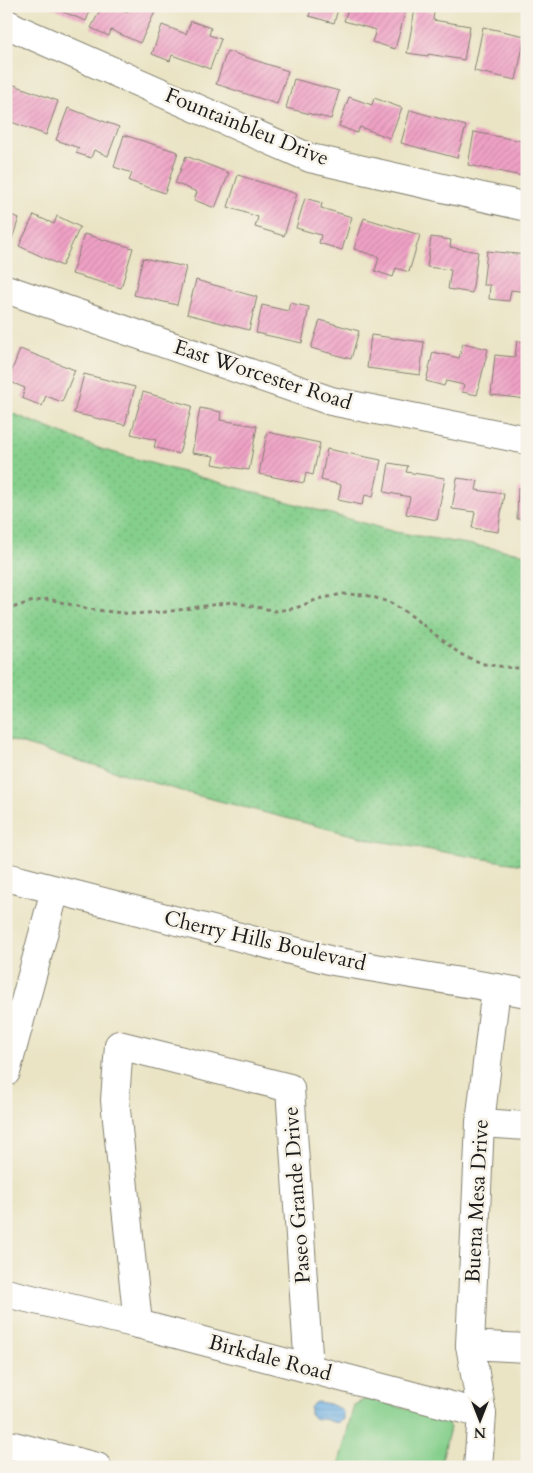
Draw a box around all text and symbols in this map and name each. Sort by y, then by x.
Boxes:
street label: Fountainbleu Drive [161,81,333,173]
street label: East Worcester Road [170,333,356,417]
street label: Cherry Hills Boulevard [161,904,369,978]
street label: Paseo Grande Drive [276,1105,318,1285]
street label: Buena Mesa Drive [458,1118,496,1284]
street label: Birkdale Road [205,1328,335,1388]
north arrow [456,1396,506,1446]
text: N [474,1423,486,1442]

